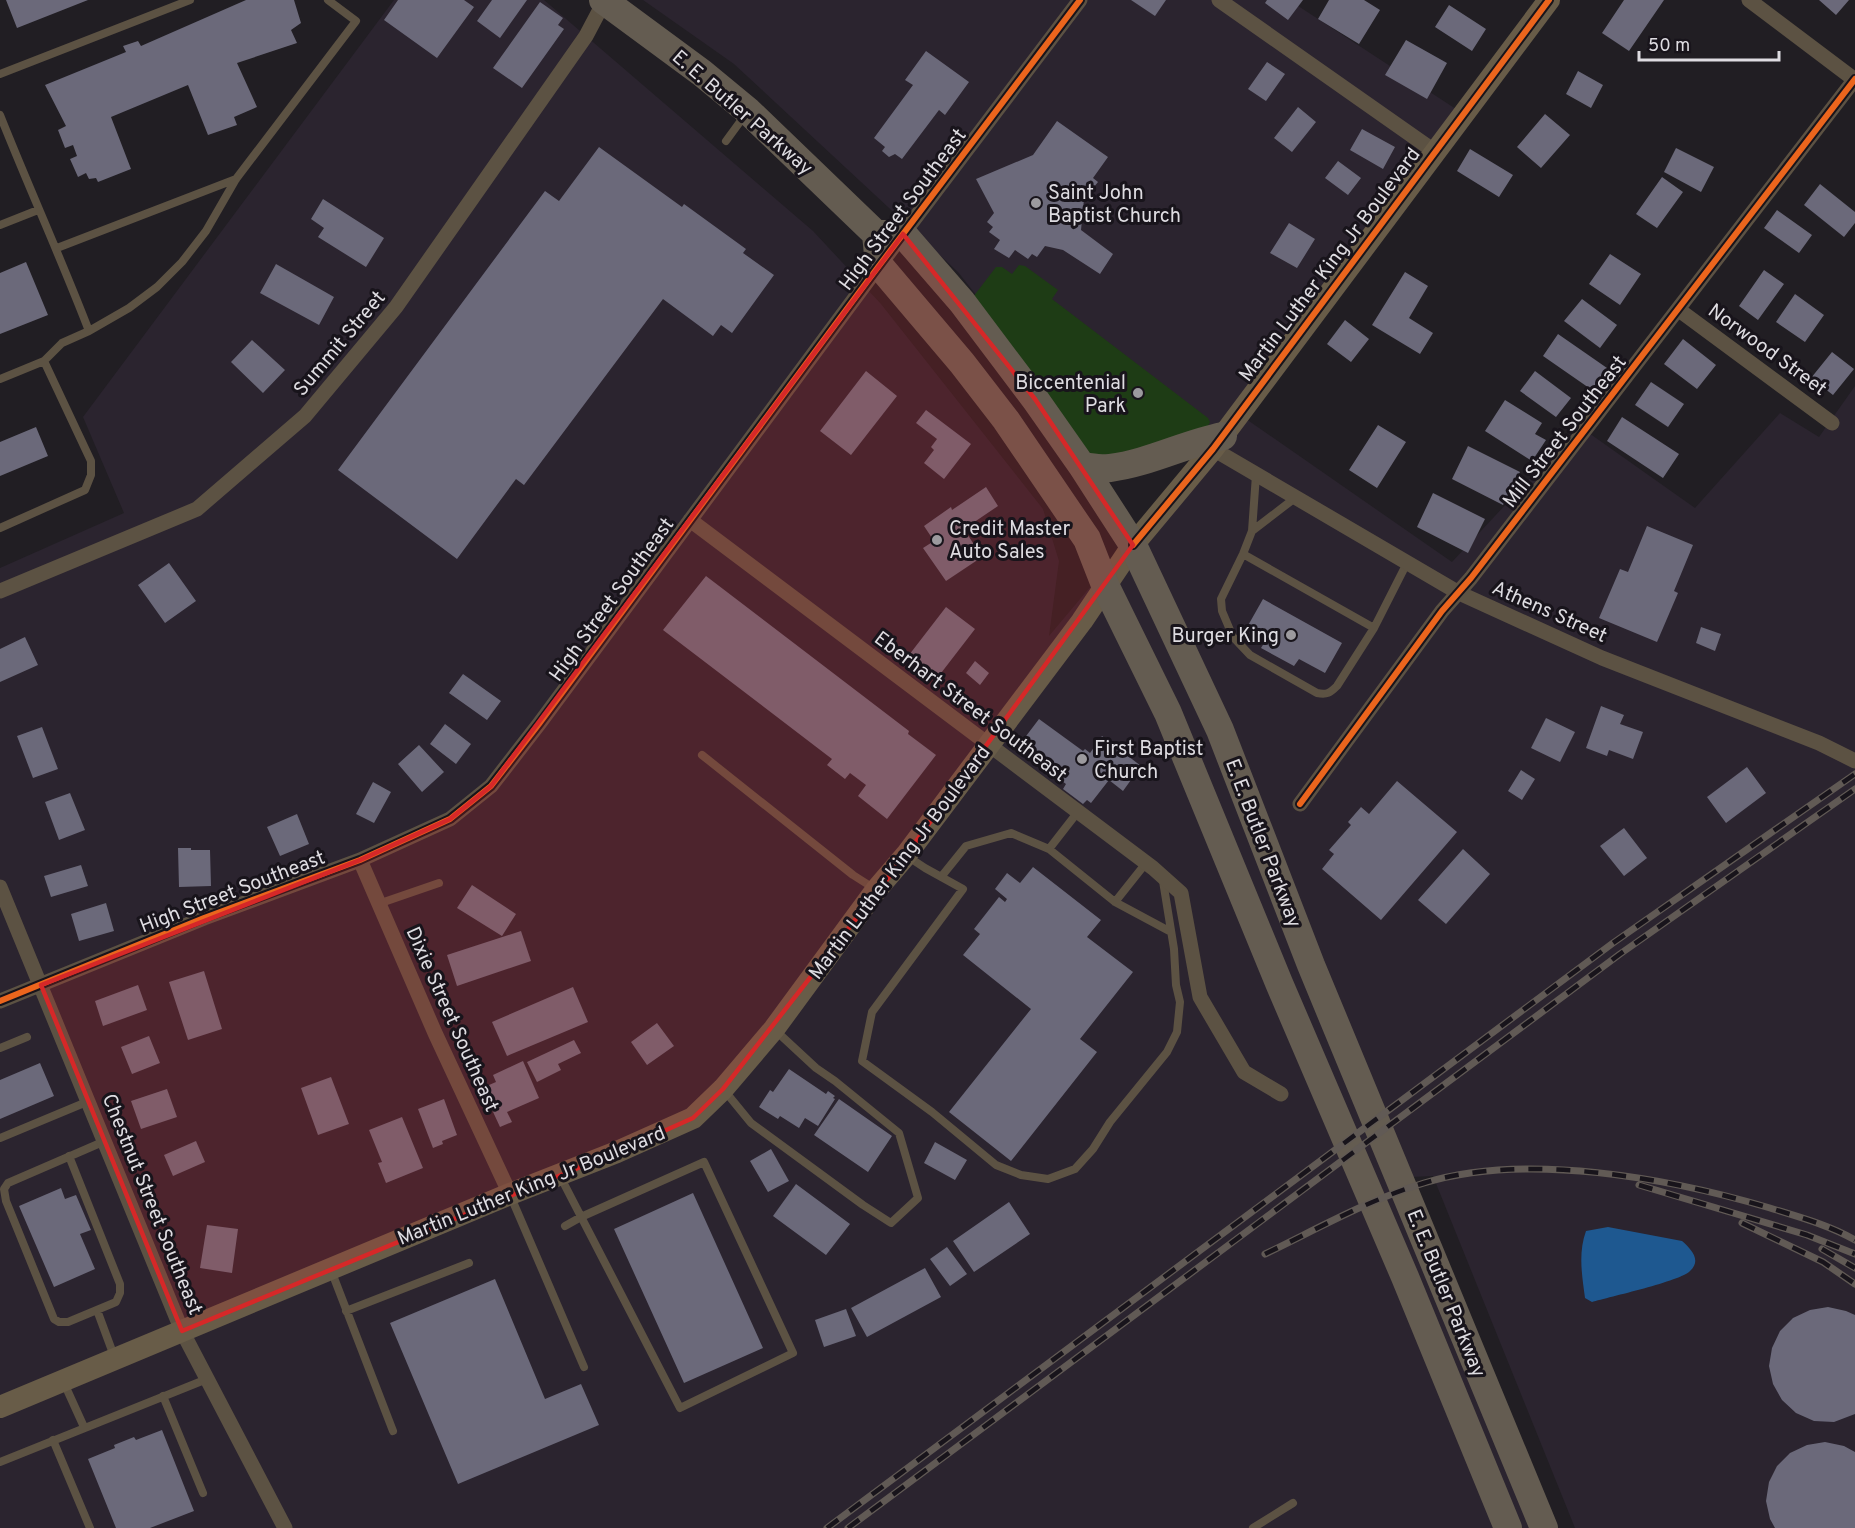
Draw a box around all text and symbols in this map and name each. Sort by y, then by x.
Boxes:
scale bar [1639,24,1778,62]
text: 50 m [1648,35,1690,58]
street label: E. E. Butler Parkway [666,45,818,182]
street label: High Street Southeast [834,124,973,297]
street label: Martin Luther King Jr Boulevard [1234,143,1427,388]
place label: Saint John Baptist Church [1048,181,1181,230]
marker: Saint John Baptist Church [1029,196,1043,210]
street label: Summit Street [289,286,392,402]
street label: Norwood Street [1702,299,1832,403]
street label: Mill Street Southeast [1498,351,1633,514]
place label: Biccentenial Park [1015,371,1126,420]
marker: Biccentenial Park [1131,386,1145,400]
street label: High Street Southeast [544,513,681,687]
place label: Credit Master Auto Sales [949,517,1070,566]
marker: Credit Master Auto Sales [930,533,944,547]
street label: Athens Street [1488,576,1611,650]
place label: Burger King [1172,624,1279,650]
street label: Eberhart Street Southeast [868,626,1072,789]
marker: Burger King [1284,628,1298,642]
place label: First Baptist Church [1094,737,1204,786]
street label: Martin Luther King Jr Boulevard [804,741,997,986]
marker: First Baptist Church [1075,752,1089,766]
street label: E. E. Butler Parkway [1218,756,1306,932]
street label: High Street Southeast [136,845,329,940]
street label: Dixie Street Southeast [399,923,504,1116]
street label: Chestnut Street Southeast [95,1090,207,1319]
street label: Martin Luther King Jr Boulevard [394,1121,670,1253]
street label: E. E. Butler Parkway [1400,1206,1491,1381]

